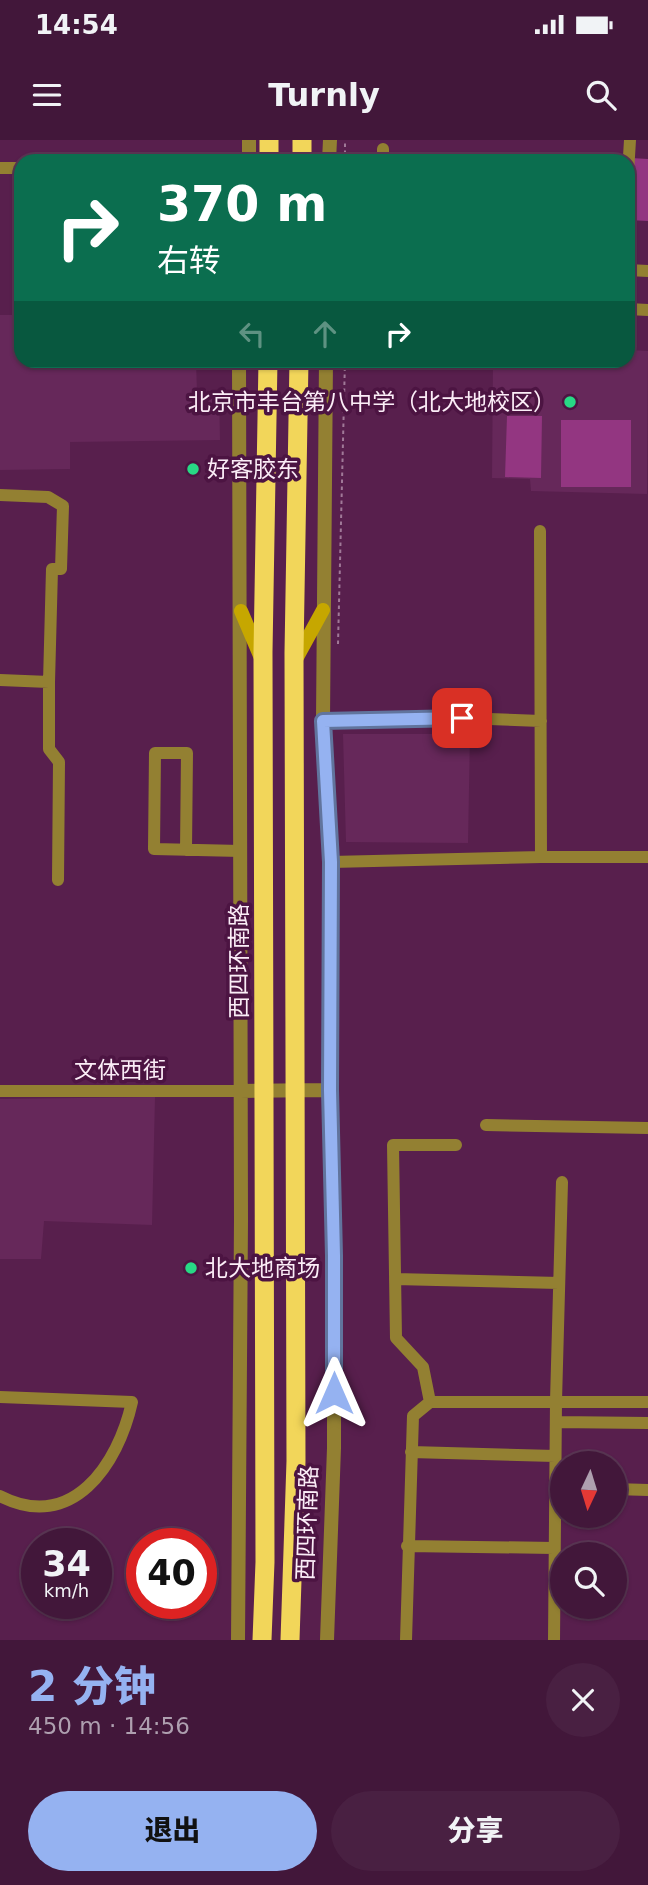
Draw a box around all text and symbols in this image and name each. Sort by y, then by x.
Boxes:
text: 14:54 [35,10,118,40]
icon: menu [28,76,66,114]
text: Turnly [268,76,380,114]
icon: search [582,76,620,114]
text: 370 m [157,176,327,233]
icon: right [42,182,133,273]
text: 右转 [157,242,221,280]
icon: left [233,315,271,353]
icon: ahead [306,315,344,353]
icon: right [379,315,417,353]
place label: 北京市丰台第八中学（北大地校区） [188,389,556,415]
marker: 北京市丰台第八中学（北大地校区） [562,394,578,410]
place label: 好客胶东 [207,456,299,482]
marker: 好客胶东 [185,461,201,477]
pin [432,688,492,748]
icon: arrive [443,699,481,737]
street label: 西四环南路 [226,904,252,1019]
street label: 文体西街 [74,1057,166,1083]
place label: 北大地商场 [205,1255,320,1281]
marker: 北大地商场 [183,1260,199,1276]
position arrow [297,1356,371,1430]
north arrow [550,1451,626,1528]
map controls [550,1451,627,1619]
street label: 西四环南路 [292,1465,322,1581]
speed limit sign: 40 [126,1528,217,1619]
button: search [550,1542,627,1619]
text: 34 [42,1544,91,1584]
text: km/h [44,1580,89,1601]
text: 2 分钟 [28,1662,156,1711]
button: close [546,1663,620,1737]
text: 450 m · 14:56 [28,1713,190,1739]
button: 退出 [28,1791,317,1871]
button: 分享 [331,1791,620,1871]

